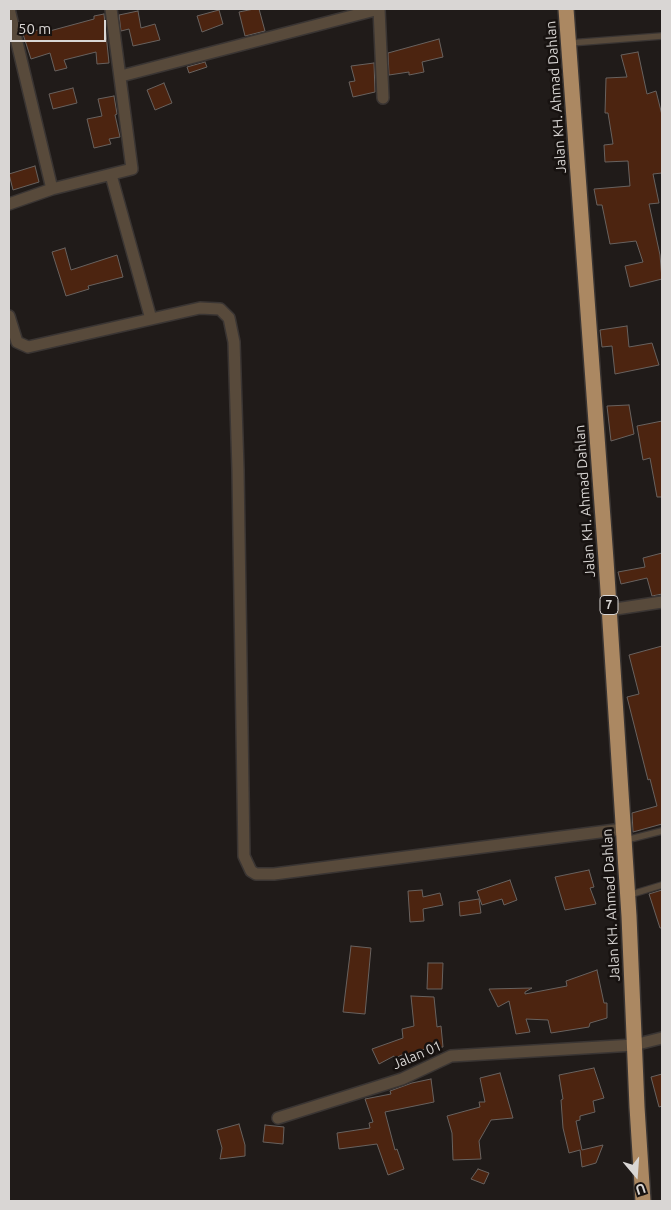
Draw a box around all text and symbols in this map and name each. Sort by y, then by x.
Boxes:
scale bar [12,10,109,42]
text: 50 m [18,20,51,37]
street label: Jalan KH. Ahmad Dahlan [542,20,570,174]
street label: Jalan KH. Ahmad Dahlan [571,424,599,578]
road number: 7 [600,596,618,614]
street label: Jalan KH. Ahmad Dahlan [599,828,623,982]
street label: Jalan 01 [390,1037,444,1073]
north arrow [611,1150,661,1200]
text: U [633,1180,648,1198]

